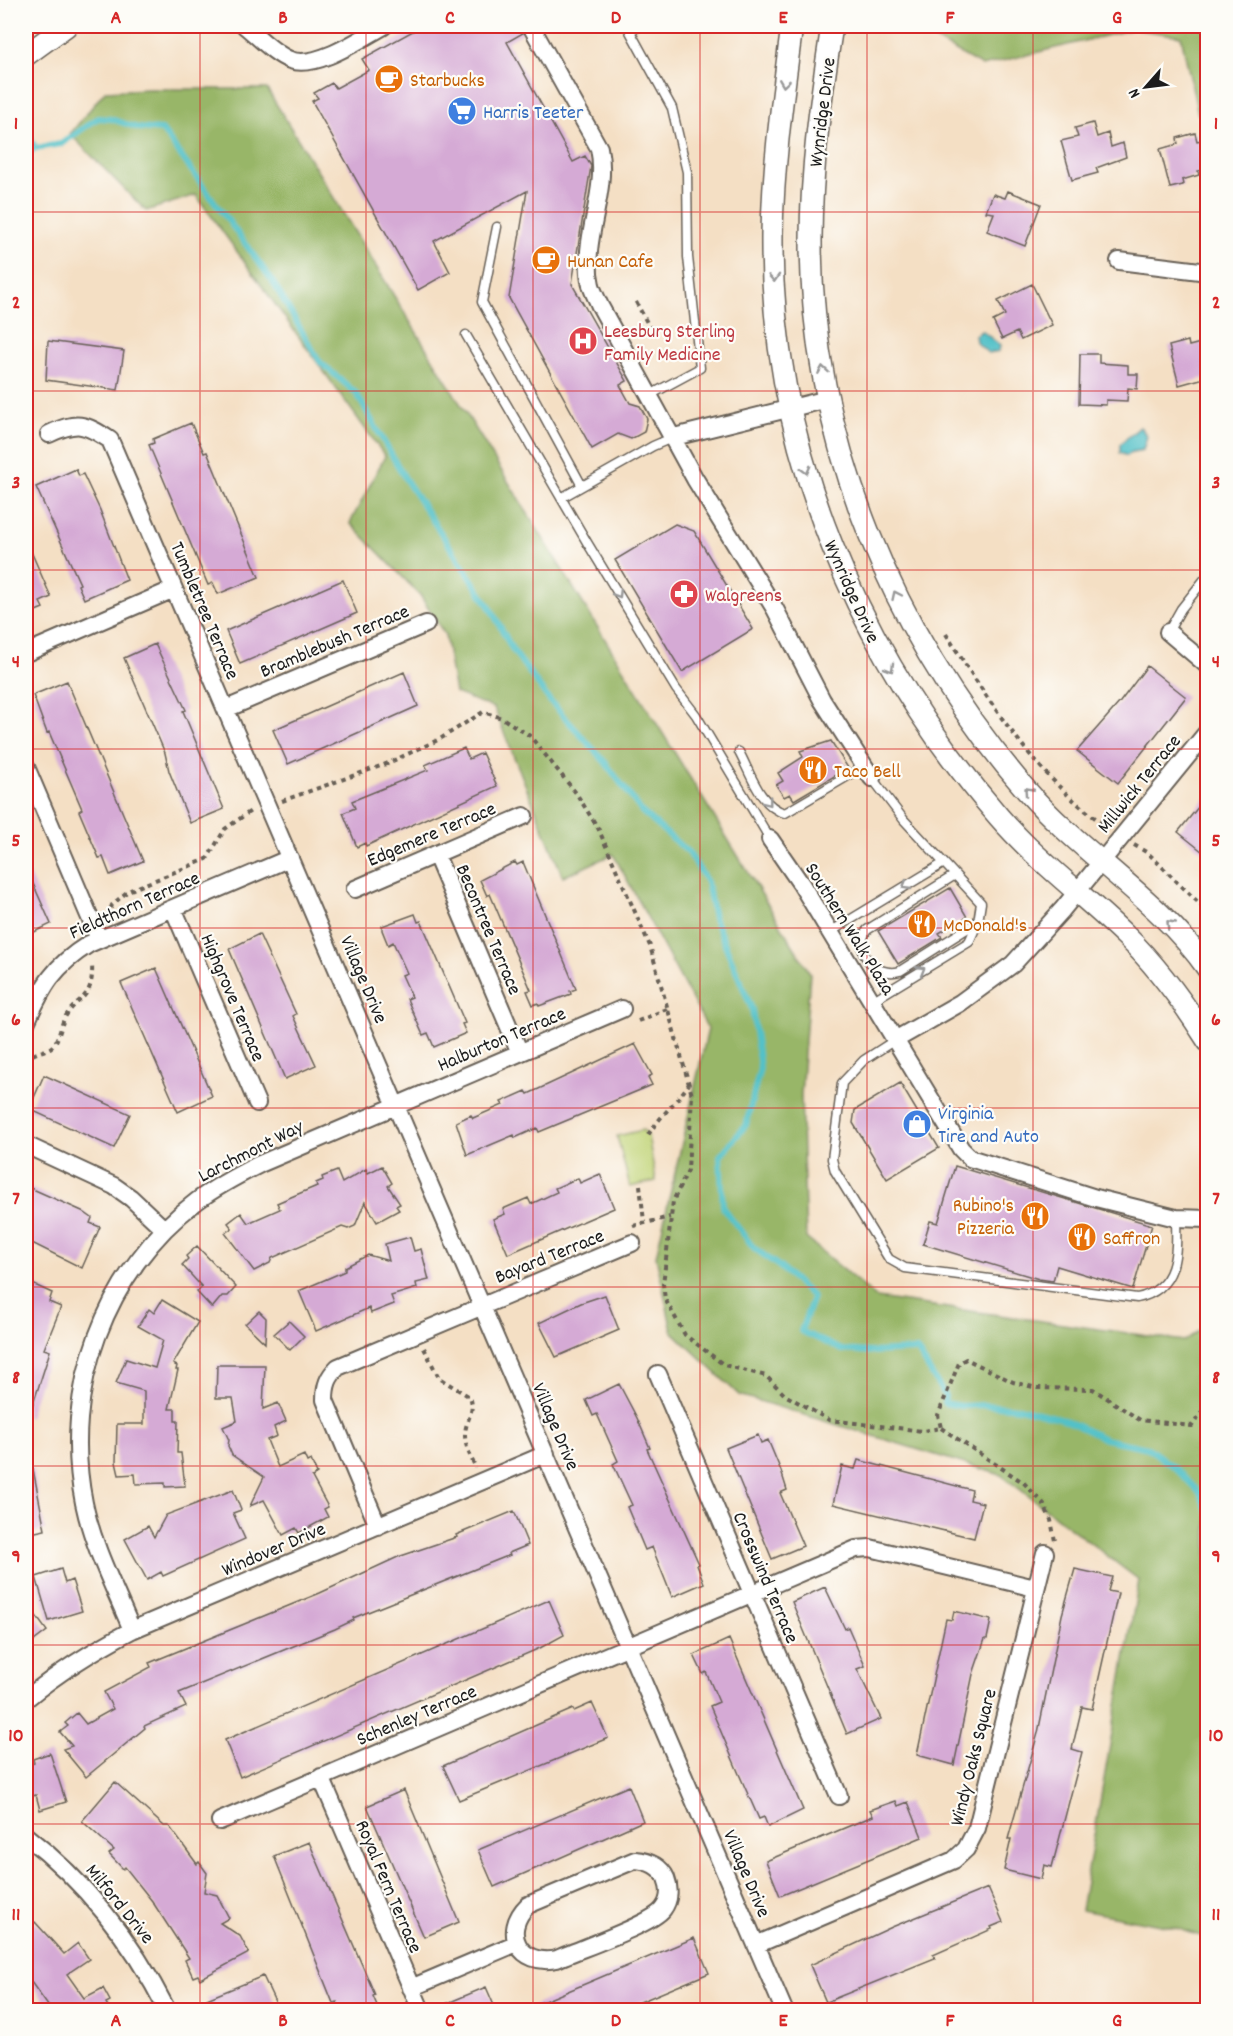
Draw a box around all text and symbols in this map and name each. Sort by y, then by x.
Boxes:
text: A [111,5,122,33]
text: B [278,5,288,33]
text: C [445,5,455,33]
text: D [611,5,622,33]
text: E [778,5,788,33]
text: F [946,5,956,33]
text: G [1112,5,1122,33]
street label: Wynridge Drive [803,56,845,169]
north arrow [1116,57,1176,117]
cafe icon: Starbucks [373,63,405,95]
place label: Starbucks [410,68,485,96]
one-way arrow [779,79,791,88]
text: N [1123,84,1147,102]
supermarket icon: Harris Teeter [446,95,478,127]
place label: Harris Teeter [483,100,584,128]
text: 1 [14,111,18,139]
text: 1 [1214,111,1218,139]
cafe icon: Hunan Cafe [530,244,562,276]
place label: Hunan Cafe [567,249,654,277]
one-way arrow [768,273,781,282]
text: 2 [12,290,20,318]
text: 2 [1212,290,1220,318]
place label: Leesburg Sterling Family Medicine [604,319,735,370]
hospital icon: Leesburg Sterling Family Medicine [567,325,599,357]
one-way arrow [818,366,830,375]
one-way arrow [799,464,811,475]
text: 3 [12,470,20,498]
text: 3 [1212,470,1220,498]
street label: Wynridge Drive [815,536,885,648]
street label: Tumbletree Terrace [162,538,245,685]
pharmacy icon: Walgreens [668,578,700,610]
place label: Walgreens [705,583,782,611]
one-way arrow [611,588,622,598]
one-way arrow [891,590,903,601]
street label: Bramblebush Terrace [256,599,414,687]
text: 4 [12,649,20,677]
text: 4 [1212,649,1220,677]
one-way arrow [883,662,894,672]
street label: Millwick Terrace [1092,729,1189,840]
restaurant icon: Taco Bell [797,754,829,786]
place label: Taco Bell [834,759,901,787]
one-way arrow [1024,787,1035,798]
one-way arrow [761,795,772,806]
street label: Edgemere Terrace [364,796,501,875]
text: 5 [11,828,21,856]
text: 5 [1211,828,1221,856]
street label: Southern Walk Plaza [796,858,901,1002]
street label: Becontree Terrace [447,861,527,1000]
street label: Fieldthorn Terrace [66,865,205,948]
one-way arrow [902,879,912,891]
restaurant icon: McDonald's [906,908,938,940]
place label: McDonald's [943,913,1027,941]
one-way arrow [1166,921,1177,932]
street label: Highgrove Terrace [192,930,271,1067]
street label: Village Drive [331,932,393,1029]
one-way arrow [915,967,926,978]
street label: Halburton Terrace [434,1001,571,1080]
text: 6 [11,1007,21,1035]
text: 6 [1211,1007,1221,1035]
place label: Virginia Tire and Auto [938,1101,1039,1152]
shop icon: Virginia Tire and Auto [901,1108,933,1140]
street label: Larchmont Way [194,1114,310,1191]
text: 7 [12,1186,20,1214]
text: 7 [1212,1186,1220,1214]
place label: Rubino's Pizzeria [953,1193,1015,1244]
restaurant icon: Rubino's Pizzeria [1019,1200,1051,1232]
restaurant icon: Saffron [1066,1221,1098,1253]
street label: Bayard Terrace [491,1223,609,1292]
place label: Saffron [1103,1226,1160,1254]
text: 8 [12,1365,20,1393]
text: 8 [1212,1365,1220,1393]
street label: Village Drive [523,1379,585,1476]
street label: Crosswind Terrace [724,1508,805,1649]
street label: Windover Drive [218,1516,331,1585]
text: 9 [11,1544,21,1572]
text: 9 [1211,1544,1221,1572]
street label: Schenley Terrace [353,1679,482,1755]
street label: Windy Oaks Square [944,1686,1006,1829]
text: 10 [8,1723,24,1751]
text: 10 [1208,1723,1224,1751]
street label: Royal Fern Terrace [347,1816,428,1958]
street label: Village Drive [714,1826,776,1923]
street label: Milford Drive [78,1859,160,1951]
text: 11 [12,1902,20,1930]
text: 11 [1212,1902,1220,1930]
text: A [111,2008,122,2036]
text: B [278,2008,288,2036]
text: C [445,2008,455,2036]
text: D [611,2008,622,2036]
text: E [778,2008,788,2036]
text: F [946,2008,956,2036]
text: G [1112,2008,1122,2036]

